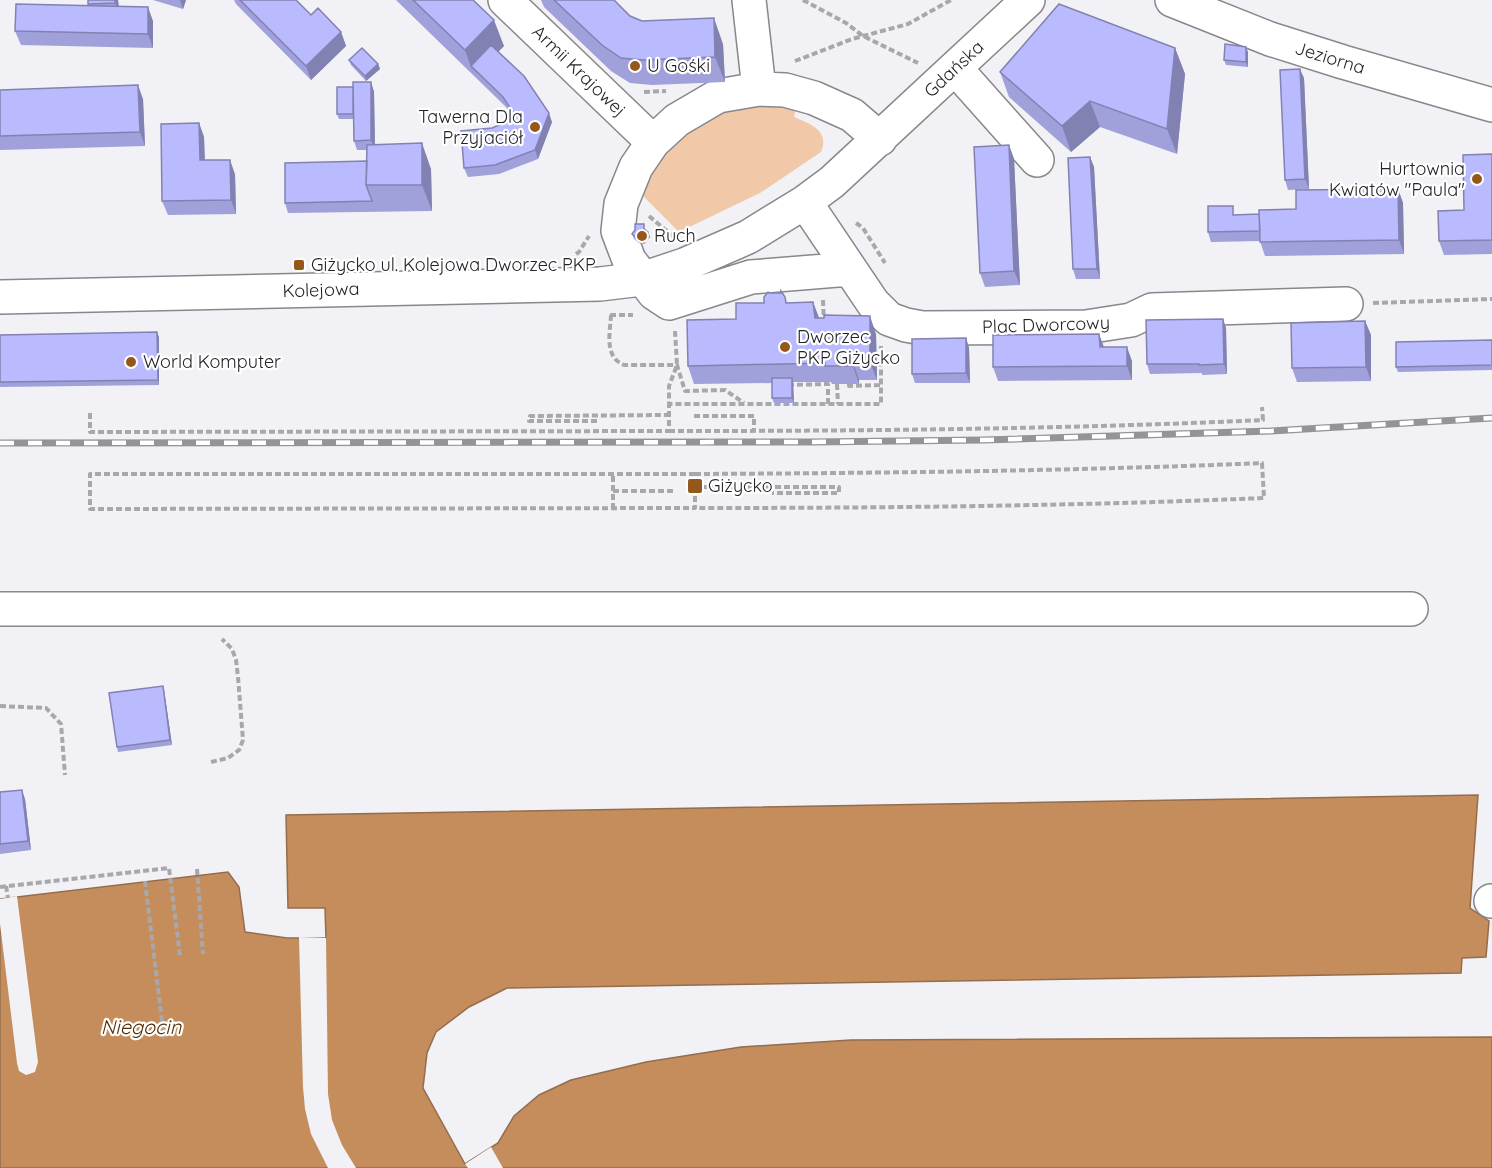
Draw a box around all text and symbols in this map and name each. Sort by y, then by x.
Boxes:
street label: Armii Krajowej [528,20,631,121]
street label: Gdańska [919,35,988,102]
street label: Jeziorna [1292,36,1368,79]
place label: U Gośki [647,54,710,77]
marker: U Gośki [628,59,642,73]
place label: Tawerna Dla Przyjaciół [418,105,524,149]
marker: Tawerna Dla Przyjaciół [528,120,542,134]
place label: Hurtownia Kwiatów "Paula" [1329,157,1465,201]
marker: Hurtownia Kwiatów "Paula" [1470,172,1484,186]
place label: Ruch [654,224,696,247]
marker: Ruch [635,229,649,243]
place label: Giżycko ul. Kolejowa Dworzec PKP [311,253,596,276]
marker: Giżycko ul. Kolejowa Dworzec PKP [292,258,306,272]
street label: Kolejowa [282,277,360,302]
street label: Plac Dworcowy [982,311,1110,338]
place label: Dworzec PKP Giżycko [797,325,900,369]
marker: Dworzec PKP Giżycko [778,340,792,354]
place label: World Komputer [143,350,281,373]
marker: World Komputer [124,355,138,369]
place label: Giżycko [708,474,773,497]
marker: Giżycko [686,477,704,495]
water label: Niegocin [101,1014,182,1039]

